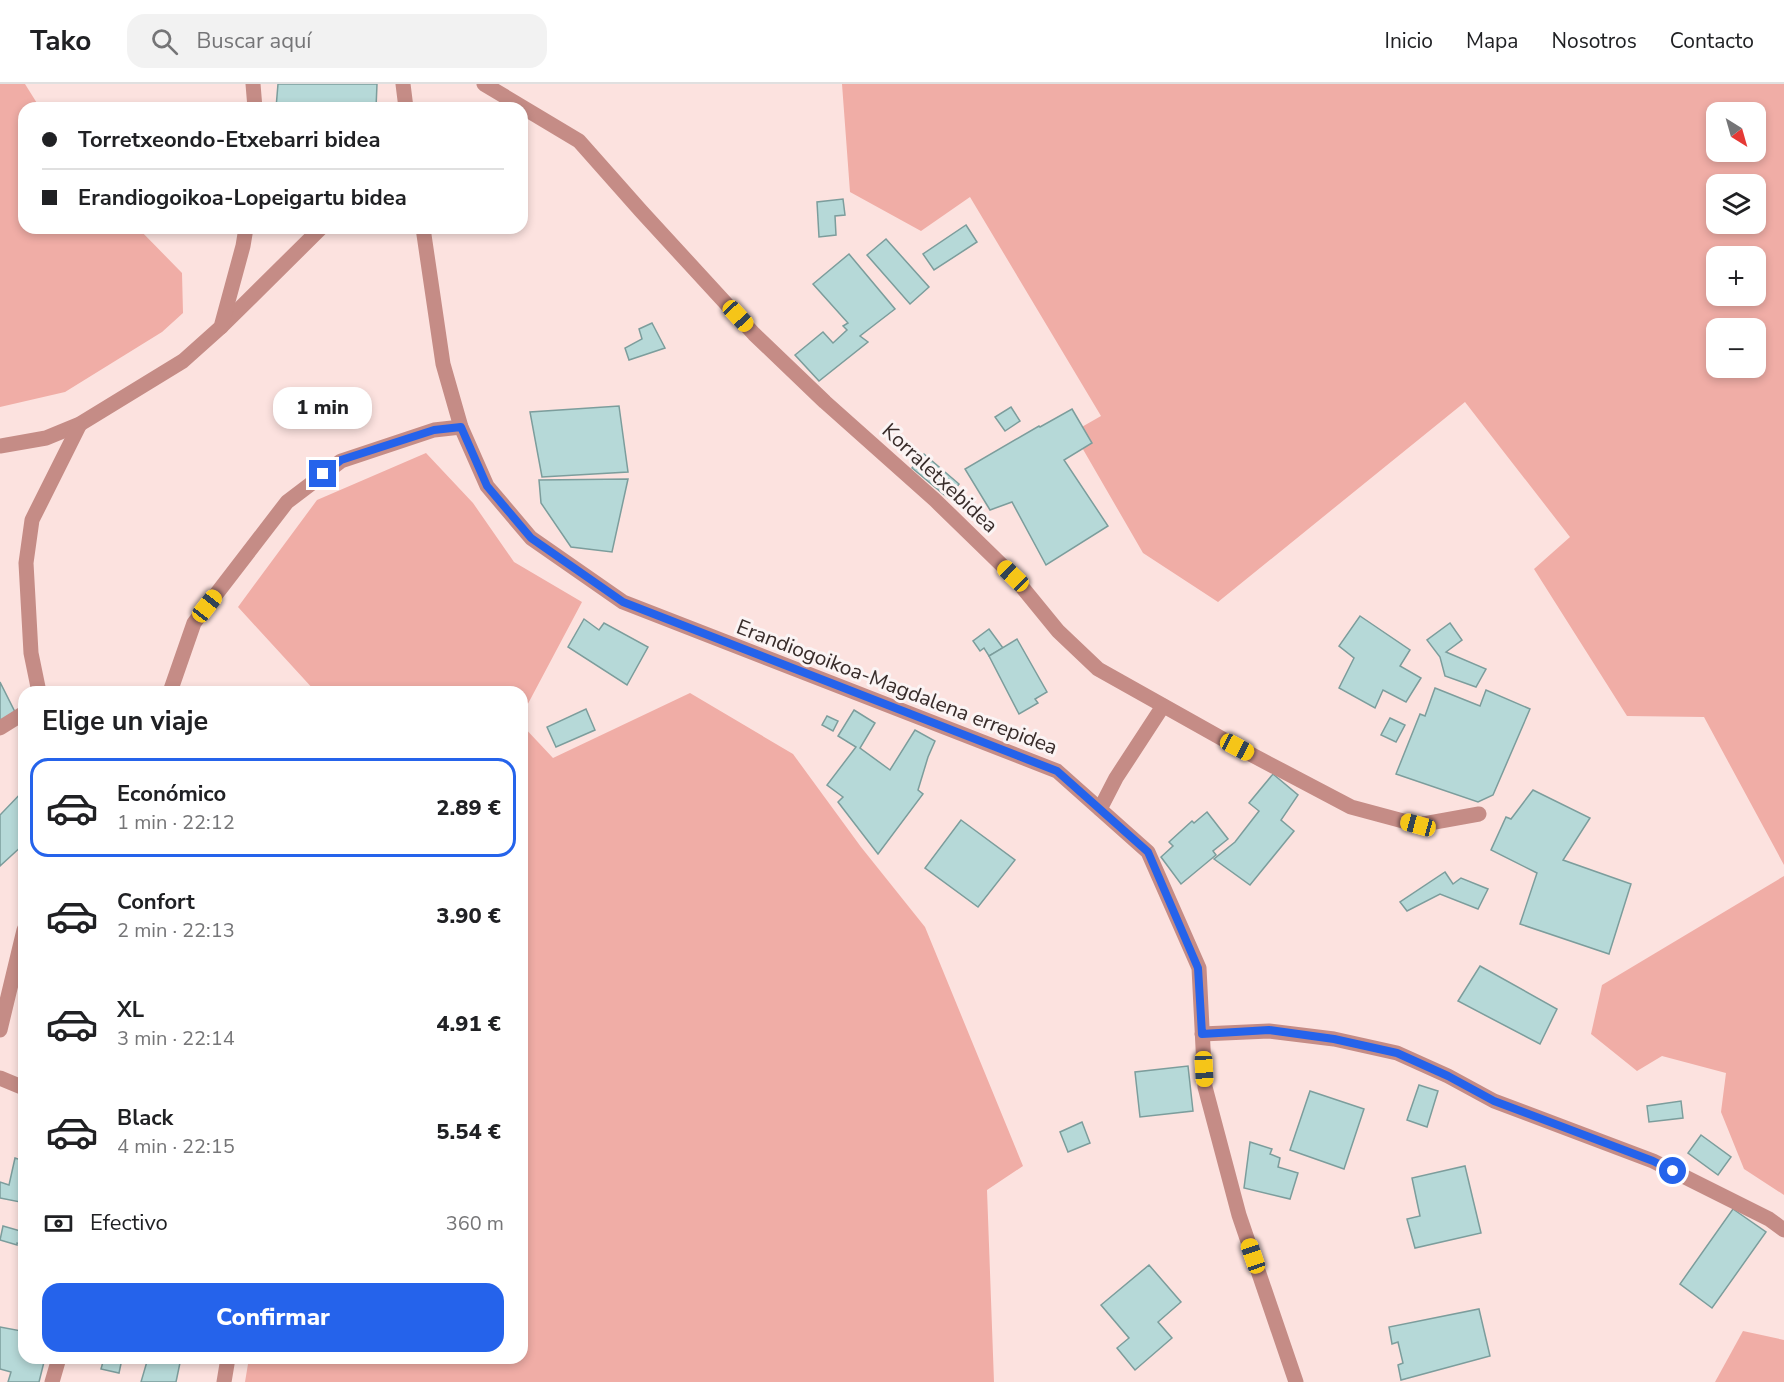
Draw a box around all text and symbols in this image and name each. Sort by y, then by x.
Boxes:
search box [127,14,547,68]
text: Tako [30,22,91,60]
icon: search [148,25,181,58]
text: Buscar aquí [196,26,311,56]
text: Inicio [1385,27,1433,55]
text: Mapa [1466,27,1518,55]
text: Nosotros [1551,27,1637,55]
text: Contacto [1670,27,1754,55]
north arrow [1706,102,1766,162]
map controls [1706,102,1766,378]
text: Torretxeondo-Etxebarri bidea [78,125,381,155]
button: layers [1706,174,1766,234]
text: Erandiogoikoa-Lopeigartu bidea [78,183,407,213]
button: + [1706,246,1766,306]
car [719,297,757,335]
button: − [1706,318,1766,378]
callout: 1 min [274,387,372,429]
text: 1 min [296,394,349,421]
street label: Korraletxebidea [876,417,1004,539]
route end [309,460,336,487]
car [994,557,1032,595]
car [189,586,225,626]
street label: Erandiogoikoa-Magdalena errepidea [732,613,1062,761]
text: Elige un viaje [42,703,208,740]
car [1217,731,1257,763]
text: Económico [117,779,226,809]
icon: car [45,781,99,835]
text: 2.89 € [436,793,501,823]
text: 1 min · 22:12 [117,809,235,836]
car [1398,812,1438,838]
text: Confort [117,887,195,917]
icon: car [45,889,99,943]
text: 3.90 € [436,901,501,931]
text: 2 min · 22:13 [117,917,235,944]
text: XL [117,995,144,1025]
icon: car [45,997,99,1051]
text: 4.91 € [436,1009,501,1039]
text: 3 min · 22:14 [117,1025,235,1052]
car [1194,1051,1214,1087]
text: Black [117,1103,173,1133]
icon: car [45,1105,99,1159]
text: 5.54 € [436,1117,501,1147]
text: 4 min · 22:15 [117,1133,235,1160]
route start [1659,1157,1686,1184]
icon: cash [42,1207,75,1240]
text: Efectivo [90,1208,168,1238]
text: 360 m [446,1210,504,1237]
car [1239,1236,1267,1276]
button: Confirmar [42,1283,504,1352]

